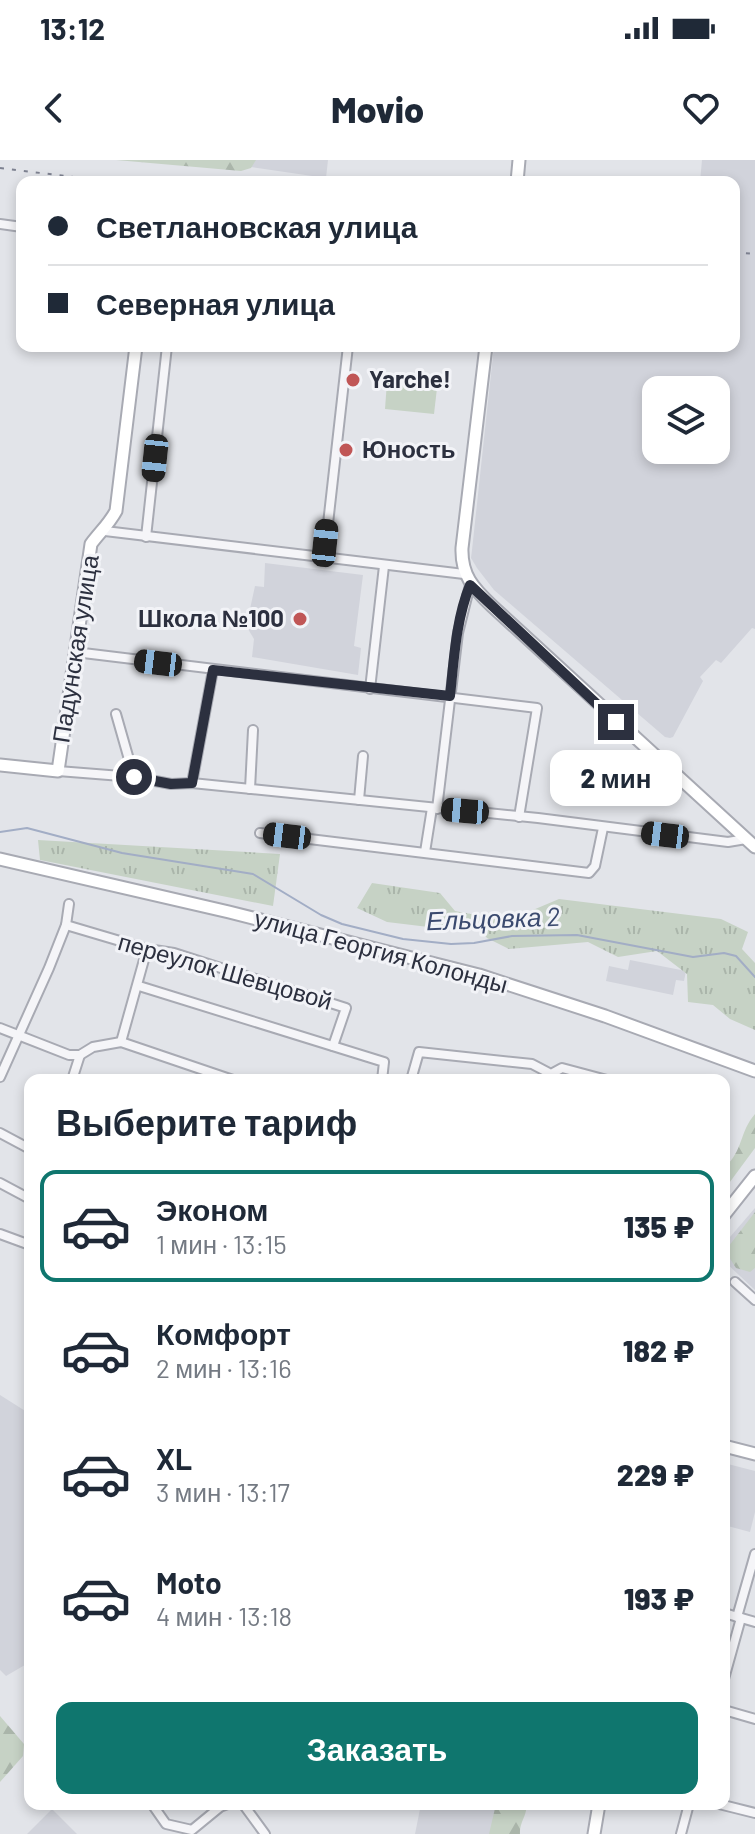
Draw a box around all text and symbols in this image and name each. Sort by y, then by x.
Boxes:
text: 13:12 [40,10,105,46]
icon: back [32,86,76,130]
icon: heart [679,86,723,130]
text: Movio [331,87,424,130]
text: Светлановская улица [96,208,417,244]
text: Северная улица [96,285,335,321]
place label: Yarche! [369,364,451,393]
marker: Yarche! [344,371,362,389]
map controls [642,376,730,464]
button: layers [642,376,730,464]
car [141,433,169,483]
place label: Юность [362,434,455,463]
marker: Юность [337,441,355,459]
car [311,518,339,568]
street label: Падунская улица [45,552,104,745]
place label: Школа №100 [138,603,284,632]
marker: Школа №100 [291,610,309,628]
car [133,648,183,678]
route end [598,704,634,740]
callout: 2 мин [550,750,682,806]
route start [116,759,152,795]
text: 2 мин [581,762,651,793]
car [440,797,490,825]
car [640,820,690,850]
car [262,821,312,851]
water label: Ельцовка 2 [426,900,560,935]
street label: улица Георгия Колонды [252,903,511,998]
street label: переулок Шевцовой [115,926,336,1015]
text: Выберите тариф [56,1100,357,1143]
icon: car [60,1190,132,1262]
text: Эконом [156,1191,269,1227]
text: 135 ₽ [623,1208,694,1244]
text: 1 мин · 13:15 [156,1228,287,1259]
icon: car [60,1314,132,1386]
text: Комфорт [156,1315,291,1351]
text: 182 ₽ [623,1332,694,1368]
text: 2 мин · 13:16 [156,1352,292,1383]
icon: car [60,1438,132,1510]
text: XL [156,1440,192,1476]
text: 229 ₽ [617,1456,694,1492]
text: 3 мин · 13:17 [156,1476,290,1507]
icon: car [60,1562,132,1634]
text: Moto [156,1564,222,1600]
text: 193 ₽ [624,1580,694,1616]
text: 4 мин · 13:18 [156,1600,292,1631]
button: Заказать [56,1702,698,1794]

